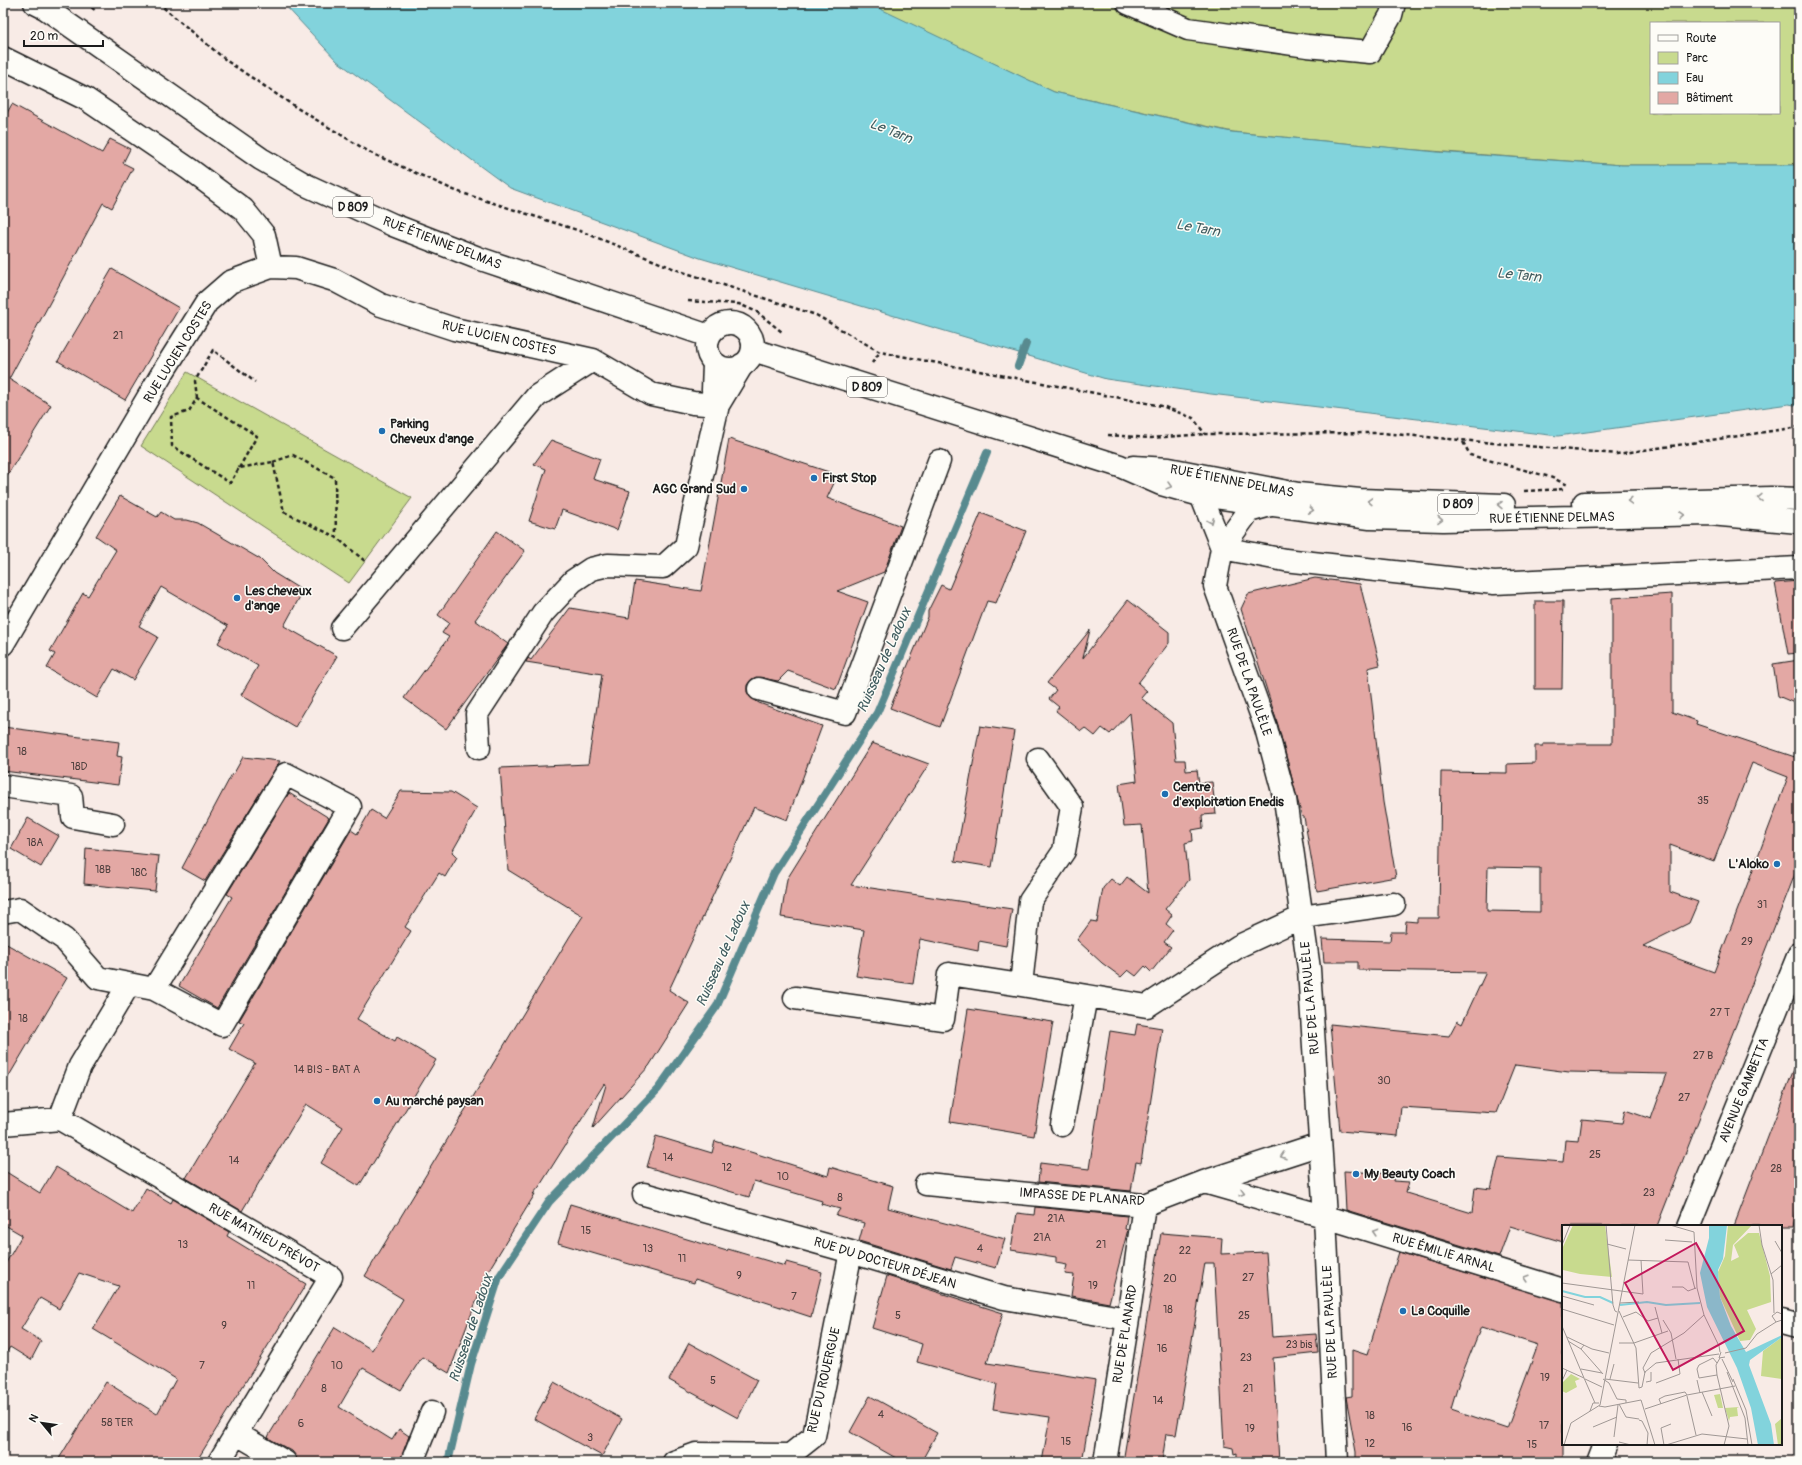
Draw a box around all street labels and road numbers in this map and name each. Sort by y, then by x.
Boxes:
road number: D 809 [333,197,373,217]
street label: RUE ÉTIENNE DELMAS [380,213,504,273]
street label: RUE LUCIEN COSTES [140,298,216,406]
street label: RUE LUCIEN COSTES [440,317,558,359]
road number: D 809 [847,377,887,397]
street label: RUE ÉTIENNE DELMAS [1169,461,1295,501]
road number: D 809 [1438,494,1478,514]
street label: RUE ÉTIENNE DELMAS [1489,509,1615,527]
street label: RUE DE LA PAULÈLE [1223,626,1275,739]
street label: RUE DE LA PAULÈLE [1297,941,1323,1055]
street label: AVENUE GAMBETTA [1716,1035,1773,1145]
street label: IMPASSE DE PLANARD [1019,1185,1145,1209]
street label: RUE MATHIEU PRÉVOT [206,1200,322,1276]
street label: RUE ÉMILIE ARNAL [1390,1230,1498,1276]
street label: RUE DU DOCTEUR DÉJEAN [812,1234,958,1292]
street label: RUE DE LA PAULÈLE [1319,1265,1341,1379]
street label: RUE DE PLANARD [1109,1284,1141,1384]
street label: RUE DU ROUERGUE [804,1325,844,1434]

